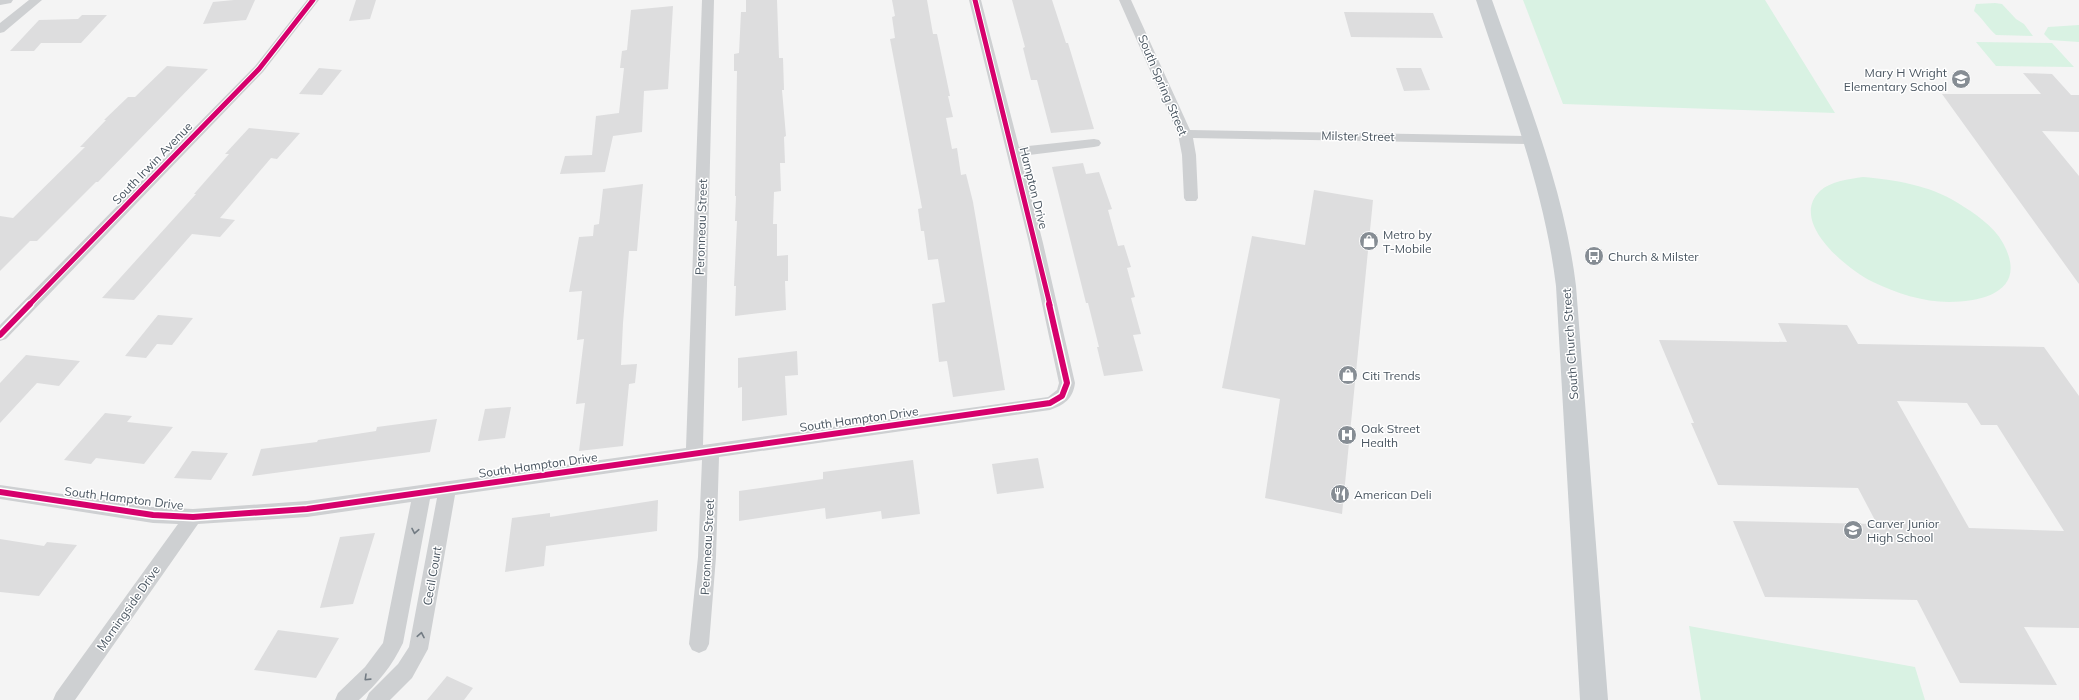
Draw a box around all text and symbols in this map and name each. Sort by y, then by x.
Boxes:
street label: South Spring Street [1135,32,1191,138]
place label: Mary H Wright Elementary School [1844,65,1947,94]
school or university icon: Mary H Wright Elementary School [1950,68,1972,90]
street label: South Irwin Avenue [109,119,195,207]
street label: Milster Street [1321,128,1395,144]
street label: Hampton Drive [1017,145,1051,231]
street label: Peronneau Street [692,179,710,275]
place label: Metro by T-Mobile [1383,227,1432,256]
shop icon: Metro by T-Mobile [1358,230,1380,252]
bus stop icon: Church & Milster [1583,245,1605,267]
place label: Church & Milster [1608,249,1699,264]
street label: South Church Street [1559,288,1581,400]
shop icon: Citi Trends [1337,364,1359,386]
place label: Citi Trends [1362,368,1421,383]
street label: South Hampton Drive [799,403,919,435]
place label: Oak Street Health [1361,421,1420,450]
hospital icon: Oak Street Health [1336,424,1358,446]
street label: South Hampton Drive [478,449,598,481]
street label: South Hampton Drive [64,483,184,513]
restaurant icon: American Deli [1329,483,1351,505]
place label: American Deli [1354,487,1432,502]
street label: Peronneau Street [697,499,717,595]
place label: Carver Junior High School [1867,516,1940,545]
school or university icon: Carver Junior High School [1842,519,1864,541]
one-way arrow [411,528,420,534]
street label: Cecil Court [419,545,445,607]
street label: Morningside Drive [93,563,163,653]
one-way arrow [417,632,425,638]
one-way arrow [364,673,372,681]

